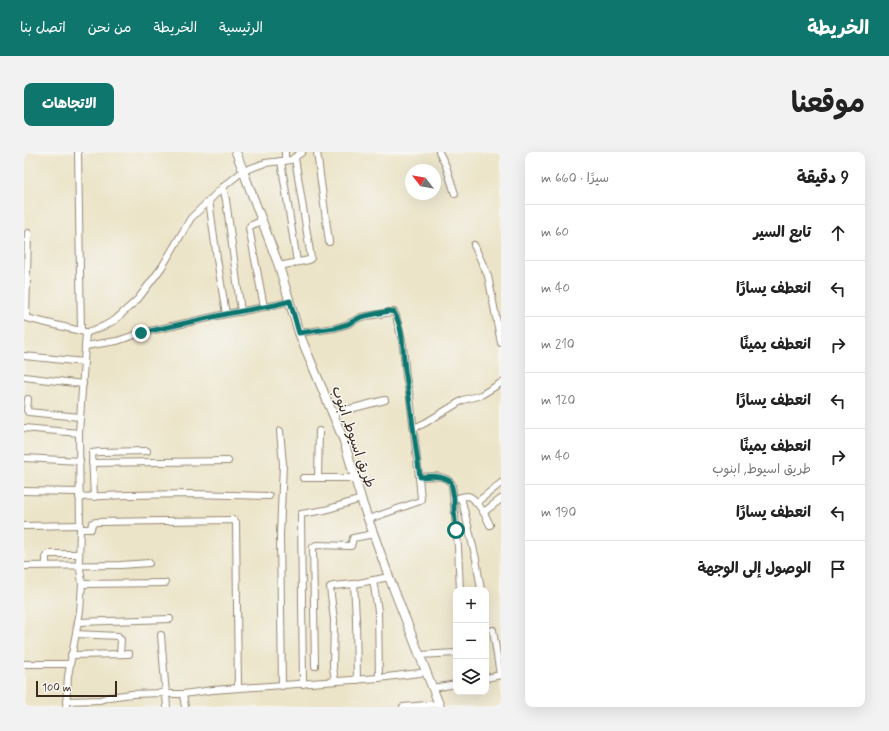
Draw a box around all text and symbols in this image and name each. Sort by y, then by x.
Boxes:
text: الخريطة [807,16,869,41]
text: اتصل بنا [20,19,66,37]
text: من نحن [88,19,131,37]
text: الخريطة [153,19,197,37]
text: الرئيسية [219,19,263,37]
button: الاتجاهات [24,83,114,126]
text: موقعنا [791,86,865,123]
north arrow [405,164,441,200]
text: 9 دقيقة [797,167,849,189]
text: سيرًا · 660 m [541,170,609,187]
icon: ahead [827,222,849,244]
text: تابع السير [753,223,811,243]
text: 60 m [541,224,569,241]
icon: left [827,278,849,300]
text: انعطف يسارًا [736,279,811,299]
text: 40 m [541,280,570,297]
route end [132,324,150,342]
icon: right [827,334,849,356]
text: انعطف يمينًا [740,335,811,355]
text: 210 m [541,336,575,353]
street label: طريق اسيوط, ابنوب [327,384,379,490]
icon: left [827,390,849,412]
text: انعطف يسارًا [736,391,811,411]
text: 120 m [541,392,575,409]
text: انعطف يمينًا [740,437,811,457]
icon: right [827,446,849,468]
text: 40 m [541,448,570,465]
text: طريق اسيوط, ابنوب [712,461,811,478]
icon: left [827,502,849,524]
text: انعطف يسارًا [736,503,811,523]
text: 190 m [541,504,576,521]
route start [447,521,465,539]
icon: arrive [827,558,849,580]
text: الوصول إلى الوجهة [697,559,811,579]
map controls [453,587,489,695]
button: + [453,587,489,623]
button: − [453,623,489,659]
button: layers [453,659,489,695]
scale bar [36,679,117,698]
text: 100 m [42,681,72,695]

